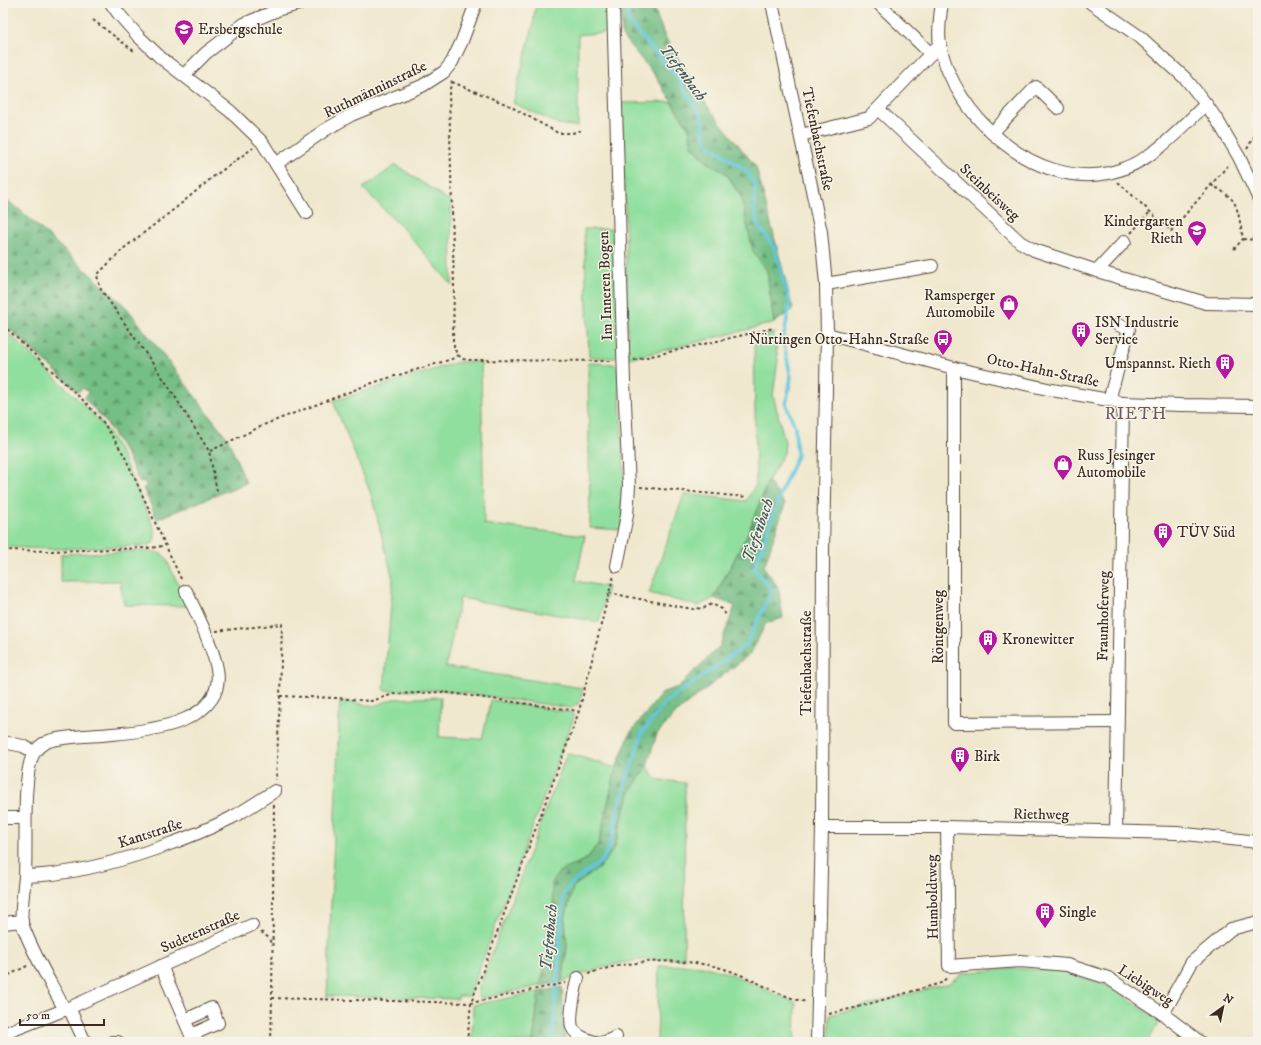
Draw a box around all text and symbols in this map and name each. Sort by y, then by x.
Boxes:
school or university icon: Ersbergschule [173,18,195,46]
place label: Ersbergschule [198,20,283,39]
water label: Tiefenbach [655,40,711,105]
street label: Ruthmänninstraße [321,56,430,123]
street label: Tiefenbachstraße [797,86,838,192]
street label: Steinbeisweg [955,160,1024,226]
place label: Kindergarten Rieth [1103,212,1183,248]
school or university icon: Kindergarten Rieth [1186,219,1208,247]
street label: Im Inneren Bogen [594,231,617,341]
place label: Ramsperger Automobile [924,286,995,322]
shop icon: Ramsperger Automobile [998,293,1020,321]
place label: ISN Industrie Service [1095,313,1179,349]
building icon: ISN Industrie Service [1070,320,1092,348]
bus stop icon: Nürtingen Otto-Hahn-Straße [932,328,954,356]
place label: Nürtingen Otto-Hahn-Straße [749,330,929,349]
street label: Otto-Hahn-Straße [985,349,1101,392]
building icon: Umspannst. Rieth [1214,352,1236,380]
place label: Umspannst. Rieth [1105,354,1211,373]
district label: RIETH [1105,403,1167,425]
place label: Russ Jesinger Automobile [1077,446,1156,482]
shop icon: Russ Jesinger Automobile [1052,453,1074,481]
water label: Tiefenbach [738,496,778,565]
building icon: TÜV Süd [1152,521,1174,549]
place label: TÜV Süd [1177,523,1236,542]
street label: Fraunhoferweg [1093,570,1114,661]
street label: Röntgenweg [929,589,948,664]
street label: Tiefenbachstraße [797,611,816,715]
building icon: Kronewitter [977,628,999,656]
place label: Kronewitter [1002,630,1075,649]
building icon: Birk [949,745,971,773]
place label: Birk [974,747,1001,766]
street label: Riethweg [1013,805,1070,824]
street label: Kantstraße [116,814,185,853]
street label: Humboldtweg [922,854,943,940]
building icon: Single [1034,901,1056,929]
water label: Tiefenbach [536,903,562,971]
place label: Single [1059,903,1097,922]
street label: Sudetenstraße [158,906,243,957]
street label: Liebigweg [1114,960,1178,1011]
north arrow [1203,987,1243,1027]
text: N [1220,991,1236,1008]
scale bar [20,1001,104,1027]
text: 50 m [26,1008,50,1023]

